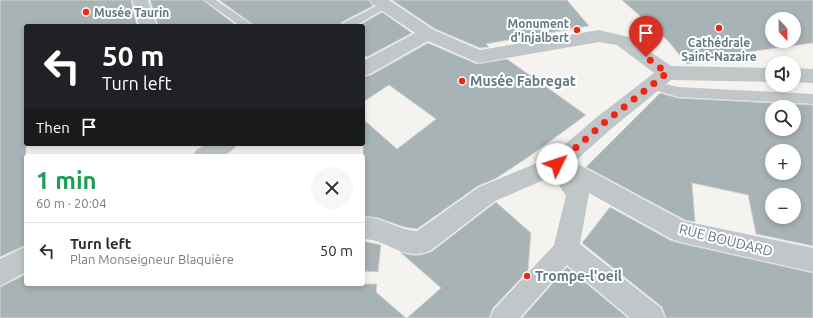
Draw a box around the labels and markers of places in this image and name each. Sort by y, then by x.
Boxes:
place label: Musée Taurin [94,6,169,19]
marker: Musée Taurin [81,7,91,17]
pin [629,16,663,57]
place label: Monument d'Injalbert [508,17,569,44]
marker: Cathédrale Saint-Nazaire [714,23,724,33]
marker: Monument d'Injalbert [572,25,582,35]
place label: Cathédrale Saint-Nazaire [681,36,757,63]
place label: Musée Fabregat [470,73,576,89]
marker: Musée Fabregat [457,76,467,86]
place label: Trompe-l'oeil [535,268,622,284]
marker: Trompe-l'oeil [522,271,532,281]

